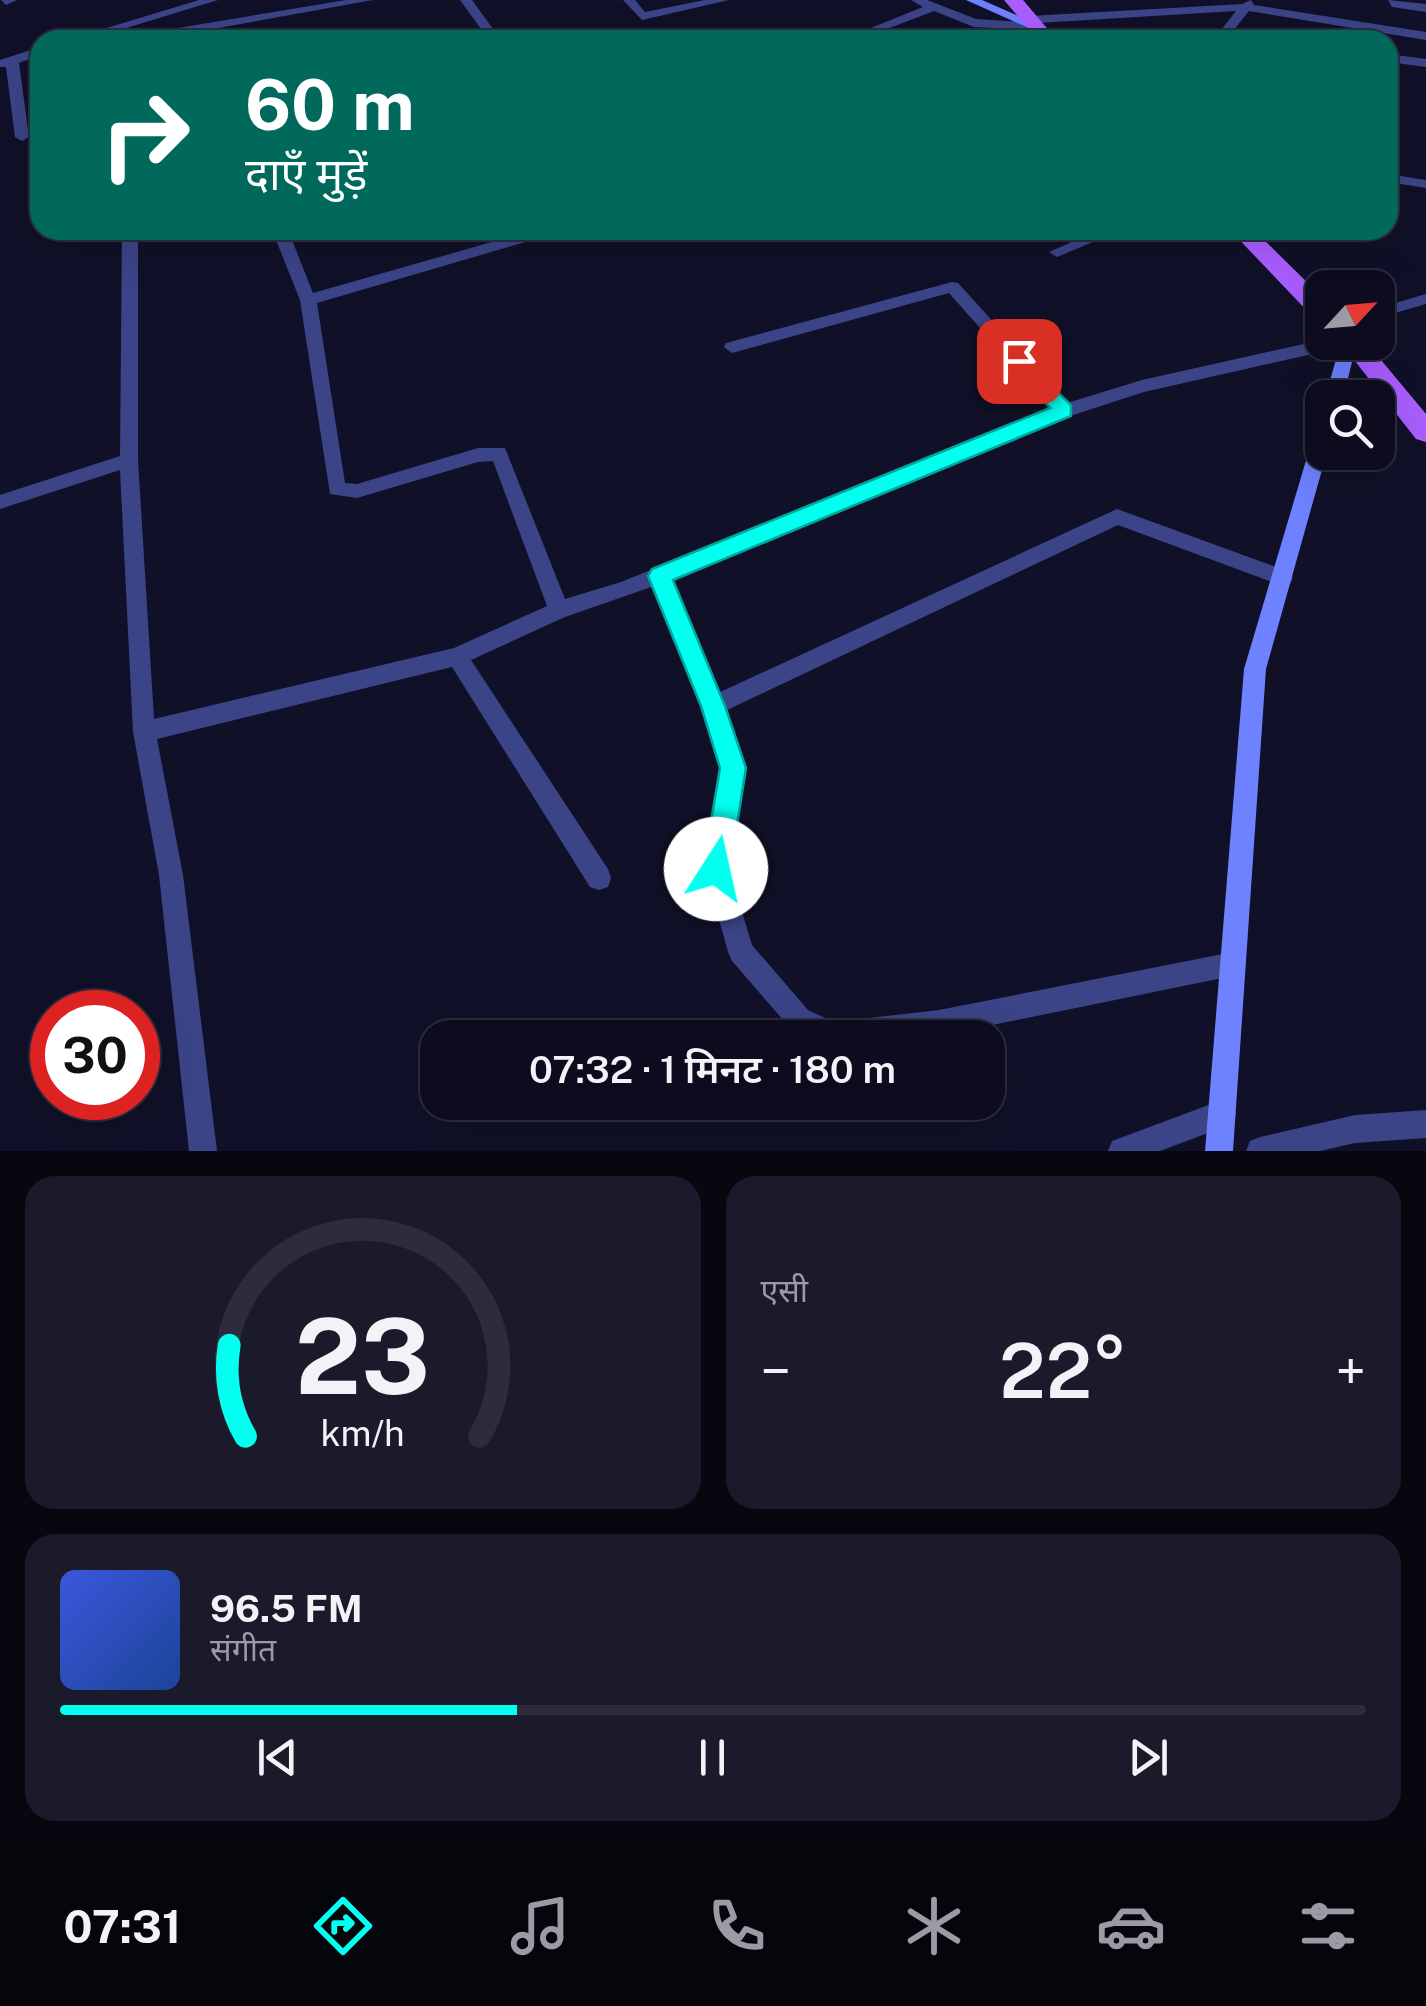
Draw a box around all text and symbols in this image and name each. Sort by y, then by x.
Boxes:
text: 60 m [245,63,415,146]
icon: right [80,70,210,200]
text: दाएँ मुड़ें [245,147,367,200]
north arrow [1305,270,1395,360]
map controls [1305,270,1395,470]
pin [977,319,1062,404]
icon: arrive [992,334,1047,389]
button: search [1305,380,1395,470]
position arrow [664,817,768,921]
speed limit sign: 30 [30,990,160,1120]
text: 07:32 · 1 मिनट · 180 m [529,1047,896,1092]
text: एसी [761,1272,808,1309]
text: 23 [295,1295,430,1417]
text: 22° [999,1327,1127,1415]
text: − [761,1339,791,1403]
text: + [1336,1339,1366,1403]
text: km/h [321,1412,405,1454]
text: 96.5 FM [210,1586,363,1631]
text: संगीत [210,1631,276,1668]
icon: previous [250,1730,305,1785]
icon: pause [685,1730,740,1785]
icon: next [1121,1730,1176,1785]
icon: directions [308,1891,378,1961]
icon: music [505,1891,575,1961]
icon: phone [702,1891,772,1961]
icon: climate [899,1891,969,1961]
icon: car [1096,1891,1166,1961]
icon: filters [1293,1891,1363,1961]
text: 07:31 [63,1900,181,1953]

